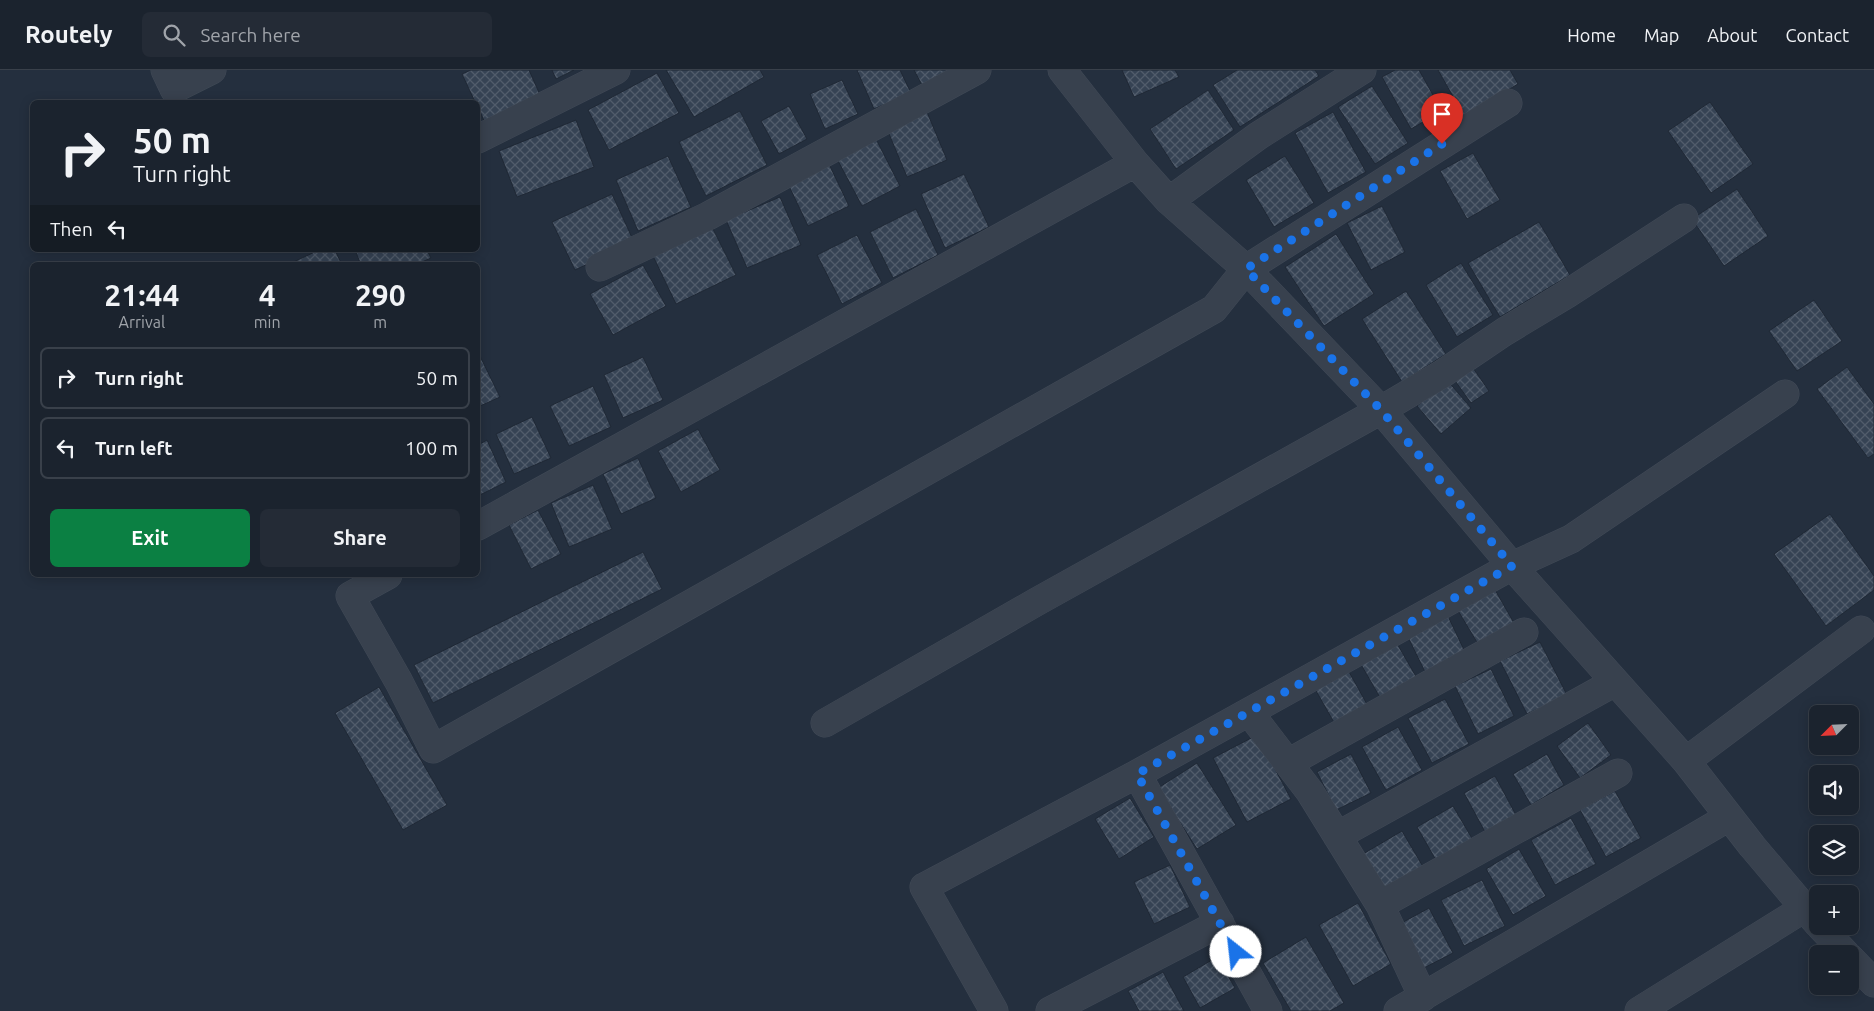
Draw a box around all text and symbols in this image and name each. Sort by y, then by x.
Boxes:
search box [142,12,492,57]
text: Routely [25,21,112,48]
icon: search [160,21,188,49]
text: Search here [200,24,301,46]
text: Home [1567,25,1616,45]
text: Map [1644,25,1679,45]
text: About [1707,25,1757,45]
text: Contact [1785,25,1849,45]
pin [1421,93,1463,144]
icon: arrive [1428,100,1456,128]
icon: right [50,120,115,185]
text: 50 m [133,120,211,160]
text: Turn right [133,161,231,186]
icon: left [103,215,131,243]
text: Then [50,218,93,240]
text: 21:44 [104,278,179,312]
text: 4 [259,278,276,312]
text: 290 [355,278,406,312]
text: Arrival [119,313,165,331]
text: min [254,313,281,331]
text: m [373,313,387,331]
icon: right [52,364,80,392]
text: Turn right [95,367,183,389]
text: 50 m [416,367,458,389]
icon: left [52,434,80,462]
text: Turn left [95,437,173,459]
text: 100 m [405,437,458,459]
button: Exit [50,509,250,567]
button: Share [260,509,460,567]
north arrow [1809,705,1859,755]
map controls [1809,705,1859,995]
button: sound [1809,765,1859,815]
button: layers [1809,825,1859,875]
button: + [1809,885,1859,935]
position arrow [1209,925,1261,977]
button: − [1809,945,1859,995]

